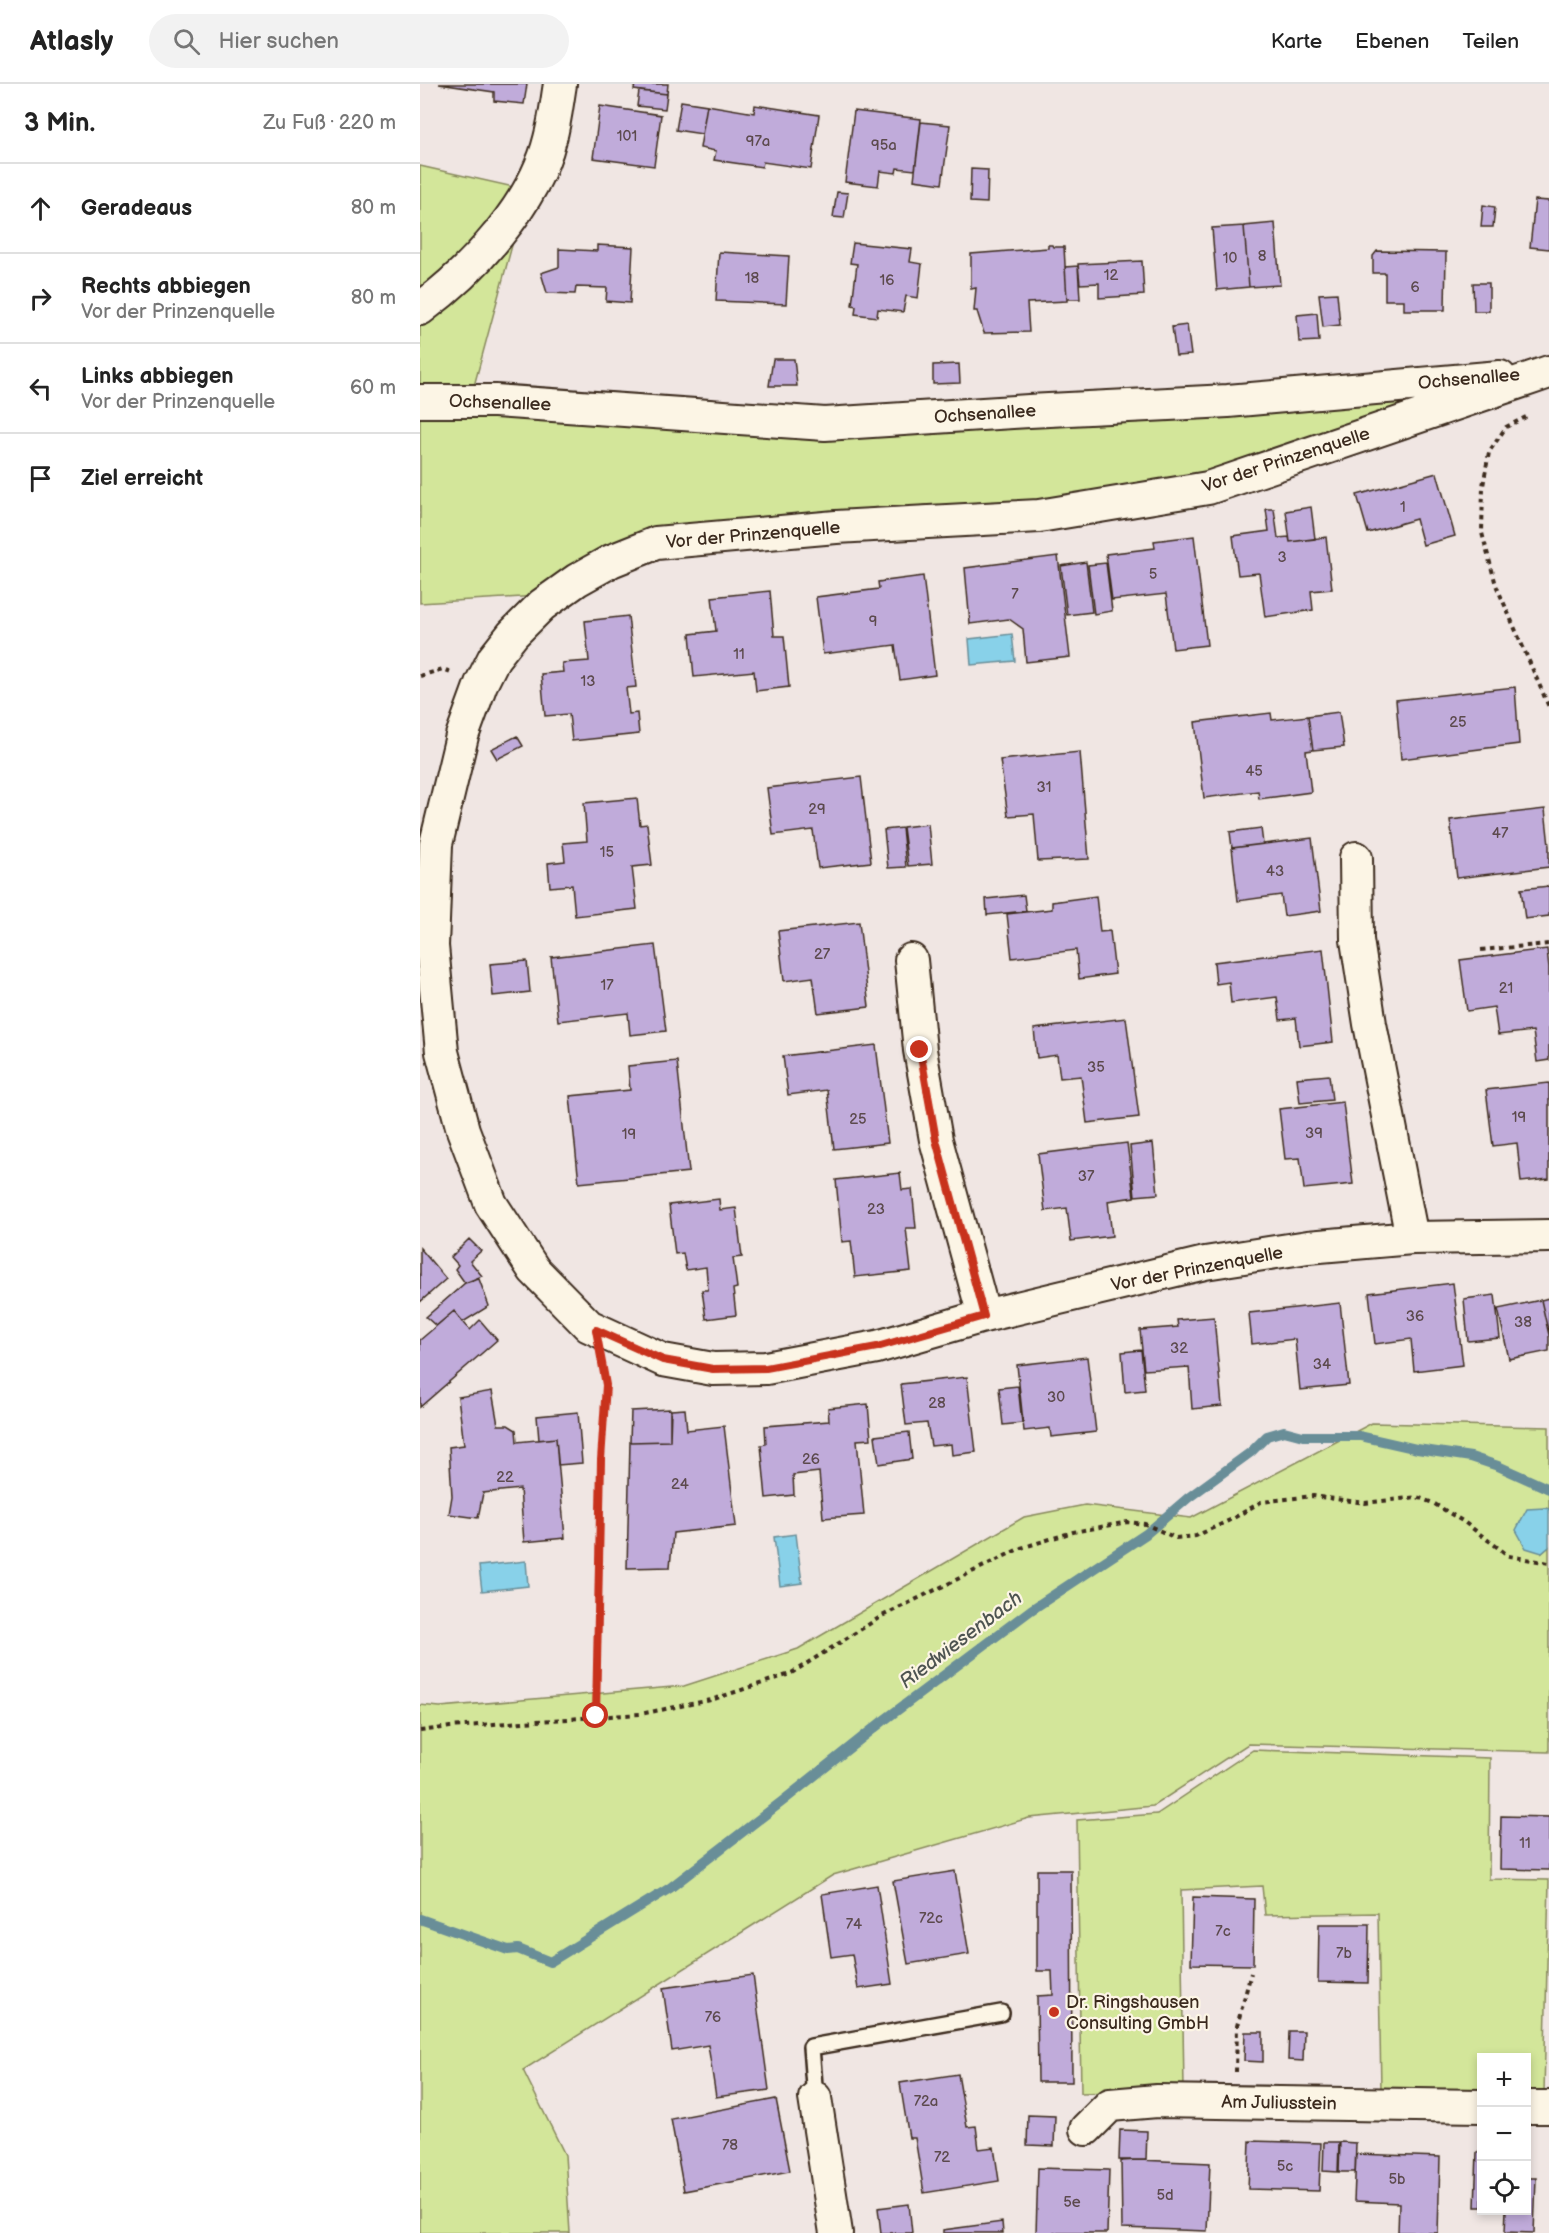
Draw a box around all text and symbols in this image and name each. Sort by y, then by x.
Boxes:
search box [149,14,569,68]
text: Atlasly [30,25,113,58]
icon: search [170,25,203,58]
text: Hier suchen [218,28,339,55]
text: Karte [1271,29,1322,54]
text: Ebenen [1355,29,1429,54]
text: Teilen [1462,29,1519,54]
text: 3 Min. [24,108,95,139]
text: Zu Fuß · 220 m [263,111,396,135]
house number: 101 [617,127,637,146]
house number: 97a [746,132,770,151]
house number: 95a [871,136,897,155]
icon: ahead [24,192,57,225]
text: Geradeaus [81,195,192,222]
text: 80 m [351,196,396,220]
house number: 8 [1258,247,1267,266]
house number: 10 [1223,249,1237,268]
house number: 12 [1104,266,1118,285]
house number: 18 [745,269,760,288]
house number: 16 [880,271,894,290]
text: Rechts abbiegen [81,273,251,300]
house number: 6 [1410,278,1420,297]
icon: right [24,282,57,315]
text: 80 m [351,286,396,310]
text: Vor der Prinzenquelle [81,300,275,324]
text: Links abbiegen [81,363,234,390]
street label: Ochsenallee [1417,364,1521,394]
icon: left [24,372,57,405]
text: 60 m [350,376,396,400]
text: Vor der Prinzenquelle [81,390,275,414]
street label: Ochsenallee [449,391,552,415]
street label: Ochsenallee [933,400,1037,428]
street label: Vor der Prinzenquelle [1200,423,1373,497]
icon: arrive [24,462,57,495]
text: Ziel erreicht [81,465,203,492]
house number: 1 [1400,498,1406,517]
street label: Vor der Prinzenquelle [665,517,841,553]
house number: 3 [1277,548,1287,567]
house number: 5 [1149,565,1157,584]
house number: 7 [1011,585,1019,604]
house number: 9 [869,612,877,631]
house number: 11 [733,645,745,664]
house number: 13 [580,672,596,691]
house number: 25 [1449,713,1467,732]
house number: 45 [1245,762,1263,781]
house number: 31 [1036,778,1052,797]
house number: 29 [808,800,826,819]
house number: 47 [1492,824,1509,843]
house number: 15 [600,843,614,862]
house number: 43 [1266,862,1284,881]
house number: 27 [814,945,831,964]
house number: 17 [600,976,614,995]
house number: 21 [1499,979,1513,998]
route end [906,1036,932,1062]
house number: 35 [1087,1058,1105,1077]
house number: 19 [1512,1108,1526,1127]
house number: 25 [849,1110,867,1129]
house number: 39 [1305,1124,1323,1143]
house number: 19 [622,1125,636,1144]
house number: 37 [1078,1167,1095,1186]
house number: 23 [867,1200,885,1219]
street label: Vor der Prinzenquelle [1109,1242,1285,1296]
house number: 36 [1406,1307,1424,1326]
house number: 38 [1514,1313,1532,1332]
house number: 32 [1170,1339,1188,1358]
house number: 34 [1313,1355,1331,1374]
house number: 30 [1047,1388,1065,1407]
house number: 28 [928,1394,946,1413]
house number: 26 [802,1450,820,1469]
house number: 22 [496,1468,514,1487]
house number: 24 [671,1475,689,1494]
water label: Riedwiesenbach [895,1586,1027,1694]
route start [582,1702,608,1728]
house number: 11 [1519,1834,1531,1853]
house number: 72c [919,1909,943,1928]
house number: 74 [846,1915,862,1934]
house number: 7c [1215,1922,1231,1941]
house number: 7b [1336,1944,1352,1963]
place label: Dr. Ringshausen Consulting GmbH [1066,1992,1209,2034]
marker: Dr. Ringshausen Consulting GmbH [1047,2005,1061,2019]
house number: 76 [705,2008,721,2027]
map controls [1477,2053,1531,2215]
button: + [1477,2053,1531,2107]
street label: Am Juliusstein [1221,2091,1337,2115]
house number: 72a [914,2092,938,2111]
button: − [1477,2107,1531,2161]
house number: 78 [722,2136,738,2155]
house number: 72 [934,2148,950,2167]
house number: 5c [1277,2157,1293,2176]
button: locate [1477,2161,1531,2215]
house number: 5b [1388,2170,1406,2189]
house number: 5d [1156,2186,1174,2205]
house number: 5e [1063,2193,1081,2212]

